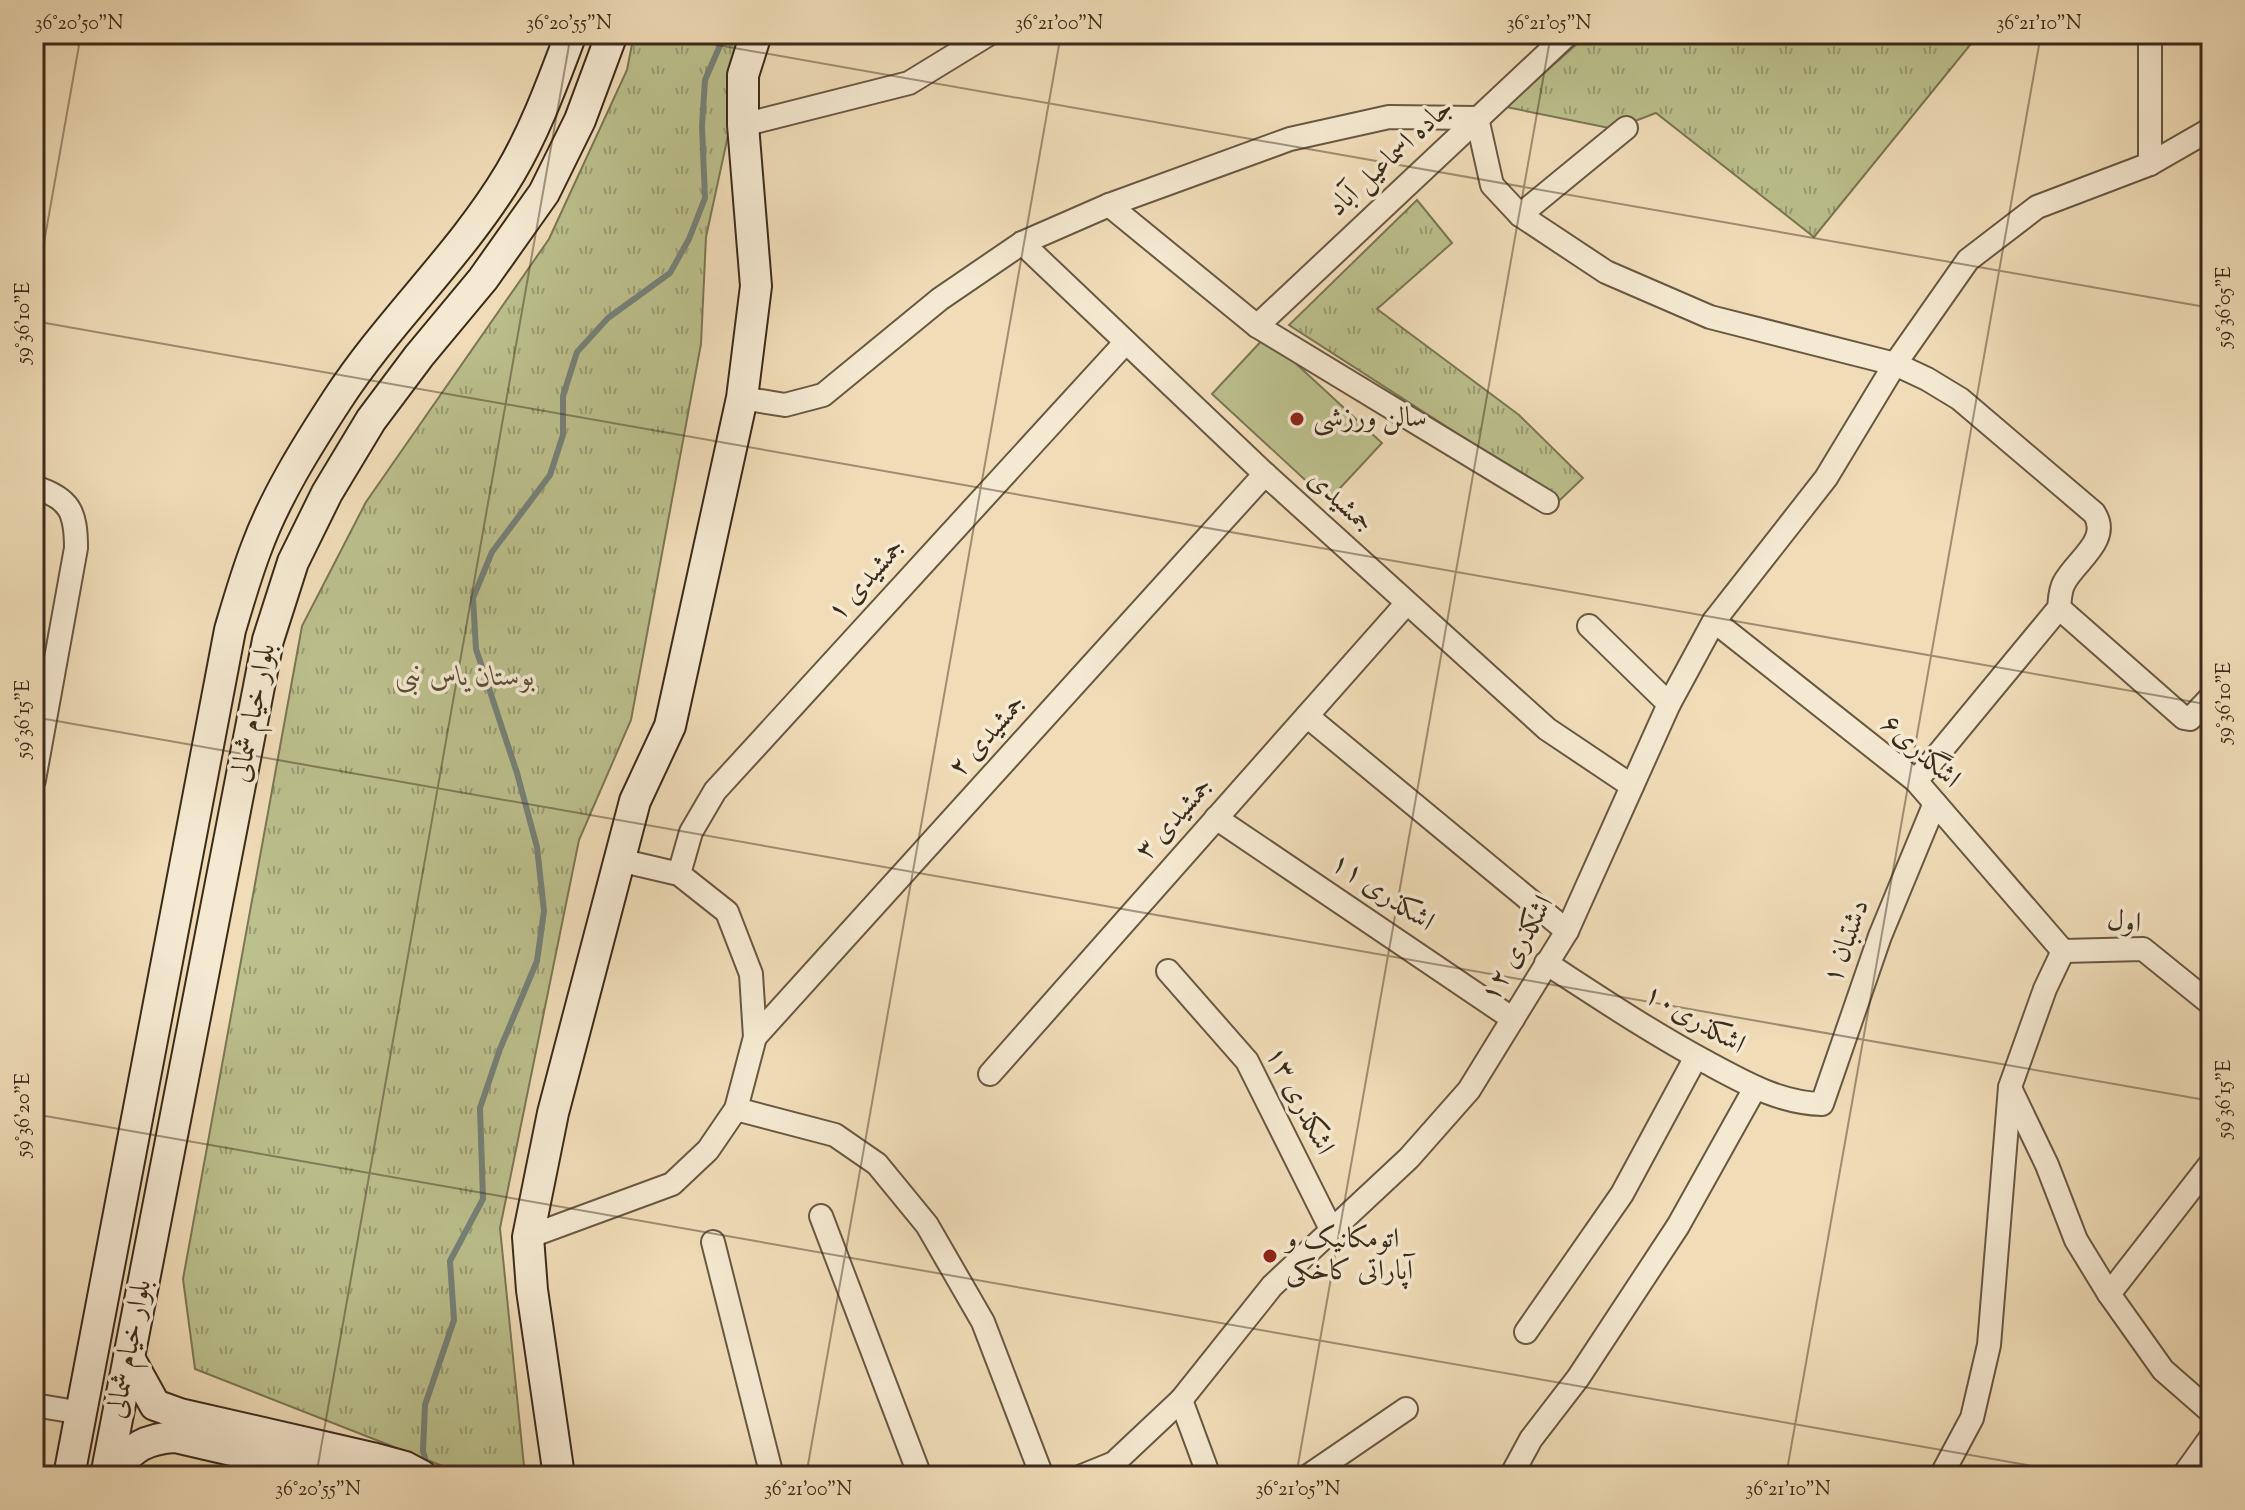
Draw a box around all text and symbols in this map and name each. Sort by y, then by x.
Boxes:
text: 36°20'50"N [35,10,123,39]
text: 36°20'55"N [526,10,612,39]
text: 36°21'00"N [1015,10,1103,39]
text: 36°21'05"N [1506,10,1592,39]
text: 36°21'10"N [1996,10,2082,39]
street label: جاده اسماعیل آباد [1319,89,1463,227]
text: 59°36'05"E [2211,266,2240,349]
text: 59°36'10"E [10,282,39,365]
place label: سالن ورزشی [1313,399,1427,439]
marker: سالن ورزشی [1288,410,1306,428]
street label: جمشیدی [1298,461,1382,543]
street label: جمشیدی ۱ [819,529,915,631]
street label: بلوار خیام شمالی [221,640,289,786]
park label: بوستان یاس نبی [395,658,535,698]
text: 59°36'10"E [2211,662,2240,745]
text: 59°36'15"E [10,680,39,759]
street label: جمشیدی ۲ [940,685,1036,787]
street label: اشگذری۶ [1871,705,1969,799]
street label: جمشیدی ۳ [1127,768,1223,870]
street label: اشکذری ۱۱ [1322,844,1442,942]
street label: اشکذری ۱۲ [1471,888,1565,1010]
street label: دشتبان ۱ [1813,894,1881,990]
street label: اول [2105,901,2143,945]
street label: اشکذری۱۰ [1636,975,1752,1065]
street label: اشکذری ۱۳ [1255,1040,1343,1162]
text: 59°36'15"E [2211,1060,2240,1139]
text: 59°36'20"E [10,1073,39,1158]
place label: اتومکانیک و آپاراتی کاخکی [1283,1220,1416,1292]
marker: اتومکانیک و آپاراتی کاخکی [1261,1247,1279,1265]
street label: بلوار خیام شمالی [97,1276,165,1422]
text: 36°20'55"N [275,1476,361,1505]
text: 36°21'00"N [764,1476,852,1505]
text: 36°21'05"N [1255,1476,1341,1505]
text: 36°21'10"N [1745,1476,1831,1505]

